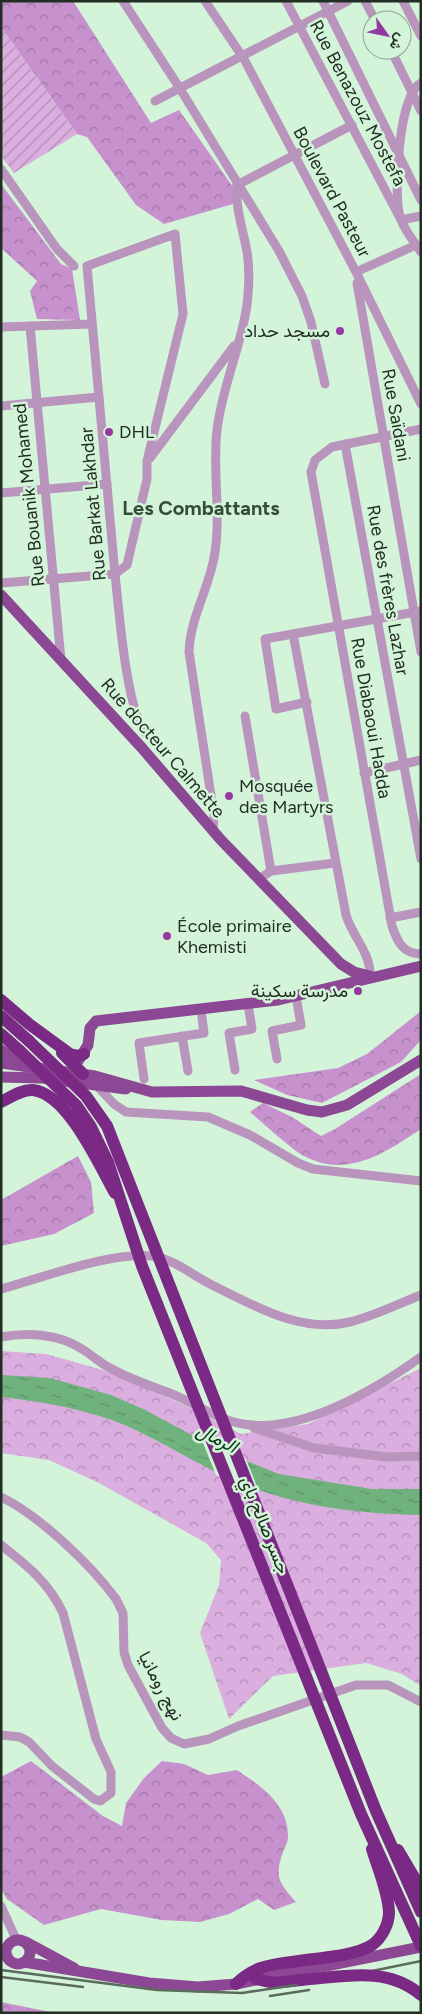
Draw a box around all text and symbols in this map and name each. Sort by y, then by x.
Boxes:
north arrow [362,10,412,60]
street label: Rue Benazouz Mostefa [305,16,411,190]
text: ش [386,30,409,54]
street label: Boulevard Pasteur [288,123,376,261]
place label: مسجد حداد [245,320,330,342]
marker: مسجد حداد [334,325,346,337]
street label: Rue Saïdani [377,367,415,463]
street label: Rue Bouanik Mohamed [8,402,50,588]
place label: DHL [119,421,155,443]
street label: Rue Barkat Lakhdar [75,426,111,582]
marker: DHL [103,426,115,438]
district label: Les Combattants [122,496,280,520]
street label: Rue des frères Lazhar [362,503,414,677]
street label: Rue Diabaoui Hadda [346,636,396,800]
street label: Rue docteur Calmette [96,674,230,823]
place label: Mosquée des Martyrs [239,775,333,818]
marker: Mosquée des Martyrs [223,790,235,802]
place label: École primaire Khemisti [177,915,292,958]
marker: École primaire Khemisti [161,930,173,942]
place label: مدرسة سكينة [251,980,348,1002]
marker: مدرسة سكينة [352,985,364,997]
water label: الرمال [193,1418,244,1459]
street label: جسر صالح باي [232,1473,295,1578]
street label: نهج رومانيا [133,1647,188,1725]

